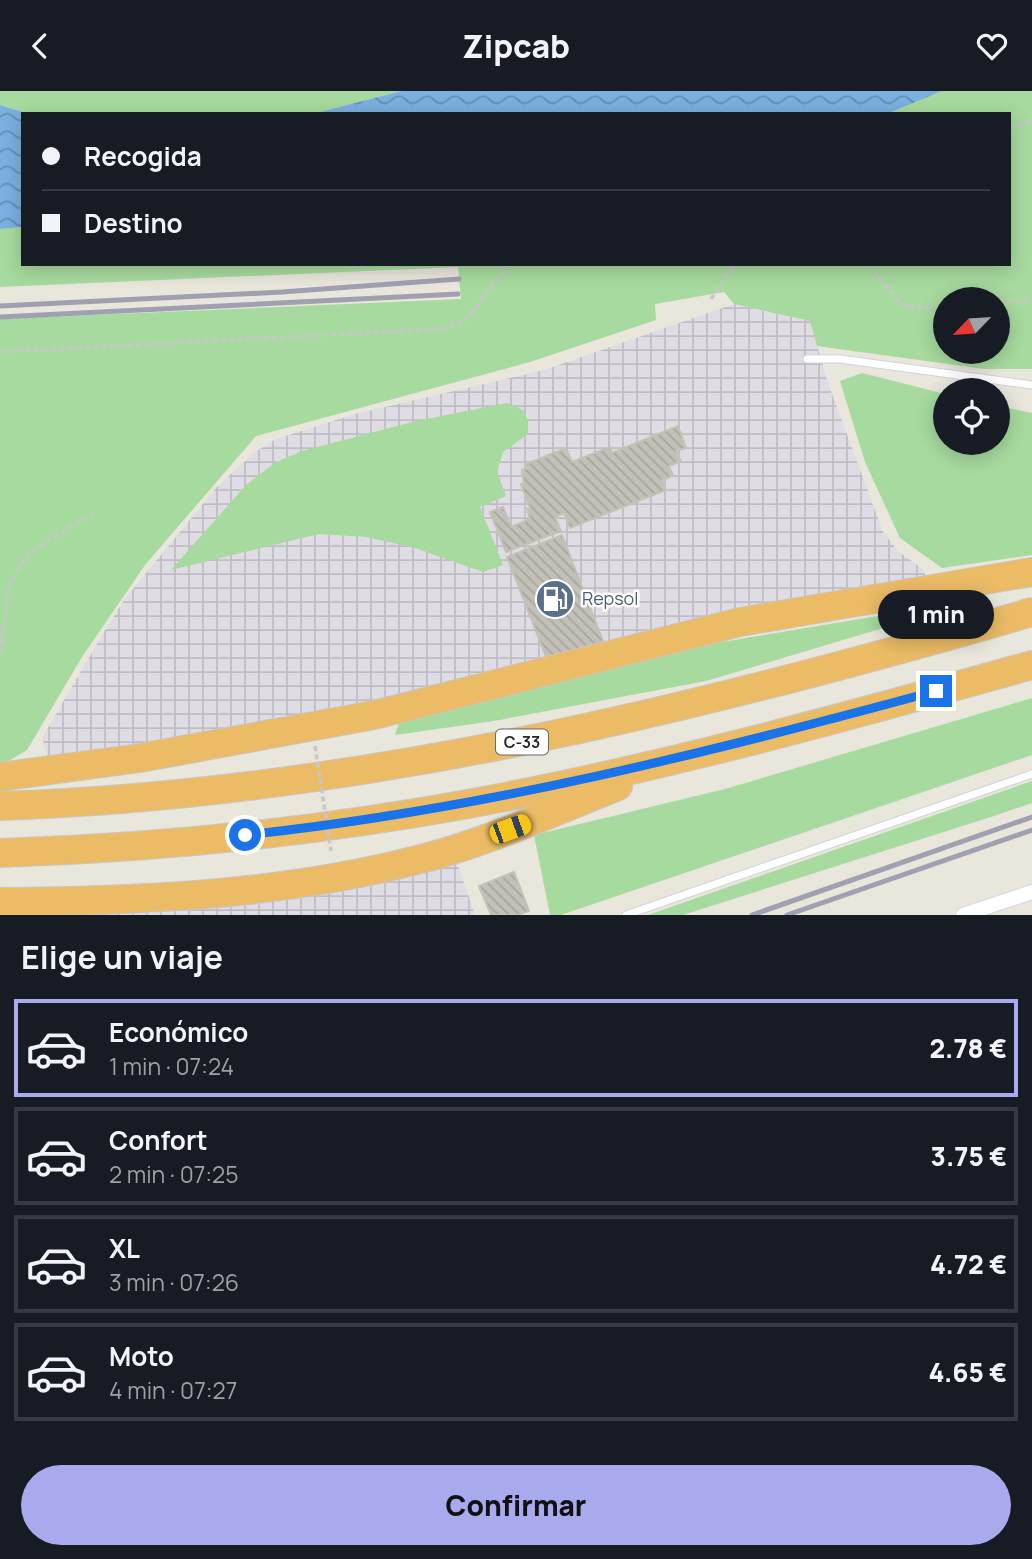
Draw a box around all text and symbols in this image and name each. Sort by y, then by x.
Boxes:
text: Zipcab [462,24,570,68]
icon: back [21,27,59,65]
icon: heart [973,27,1011,65]
text: Recogida [84,138,202,174]
text: Destino [84,205,183,241]
north arrow [933,287,1010,364]
map controls [933,287,1010,455]
button: locate [933,378,1010,455]
fuel station icon: Repsol [534,578,576,620]
place label: Repsol [582,586,638,610]
callout: 1 min [878,589,994,639]
text: 1 min [907,598,965,630]
route end [920,675,952,707]
road number: C-33 [496,729,548,755]
car [487,812,534,846]
route start [229,819,261,851]
text: Elige un viaje [21,935,223,979]
text: Económico [109,1014,248,1050]
icon: car [25,1017,88,1080]
text: 2.78 € [929,1030,1007,1066]
text: 1 min · 07:24 [109,1050,234,1082]
text: Confort [109,1122,208,1158]
icon: car [25,1125,88,1188]
text: 3.75 € [931,1138,1007,1174]
text: 2 min · 07:25 [109,1158,239,1190]
text: XL [109,1230,140,1266]
icon: car [25,1233,88,1296]
text: 4.72 € [930,1246,1007,1282]
text: 3 min · 07:26 [109,1266,239,1298]
text: Moto [109,1338,174,1374]
icon: car [25,1341,88,1404]
text: 4.65 € [928,1354,1007,1390]
text: 4 min · 07:27 [109,1374,237,1406]
button: Confirmar [21,1465,1011,1545]

